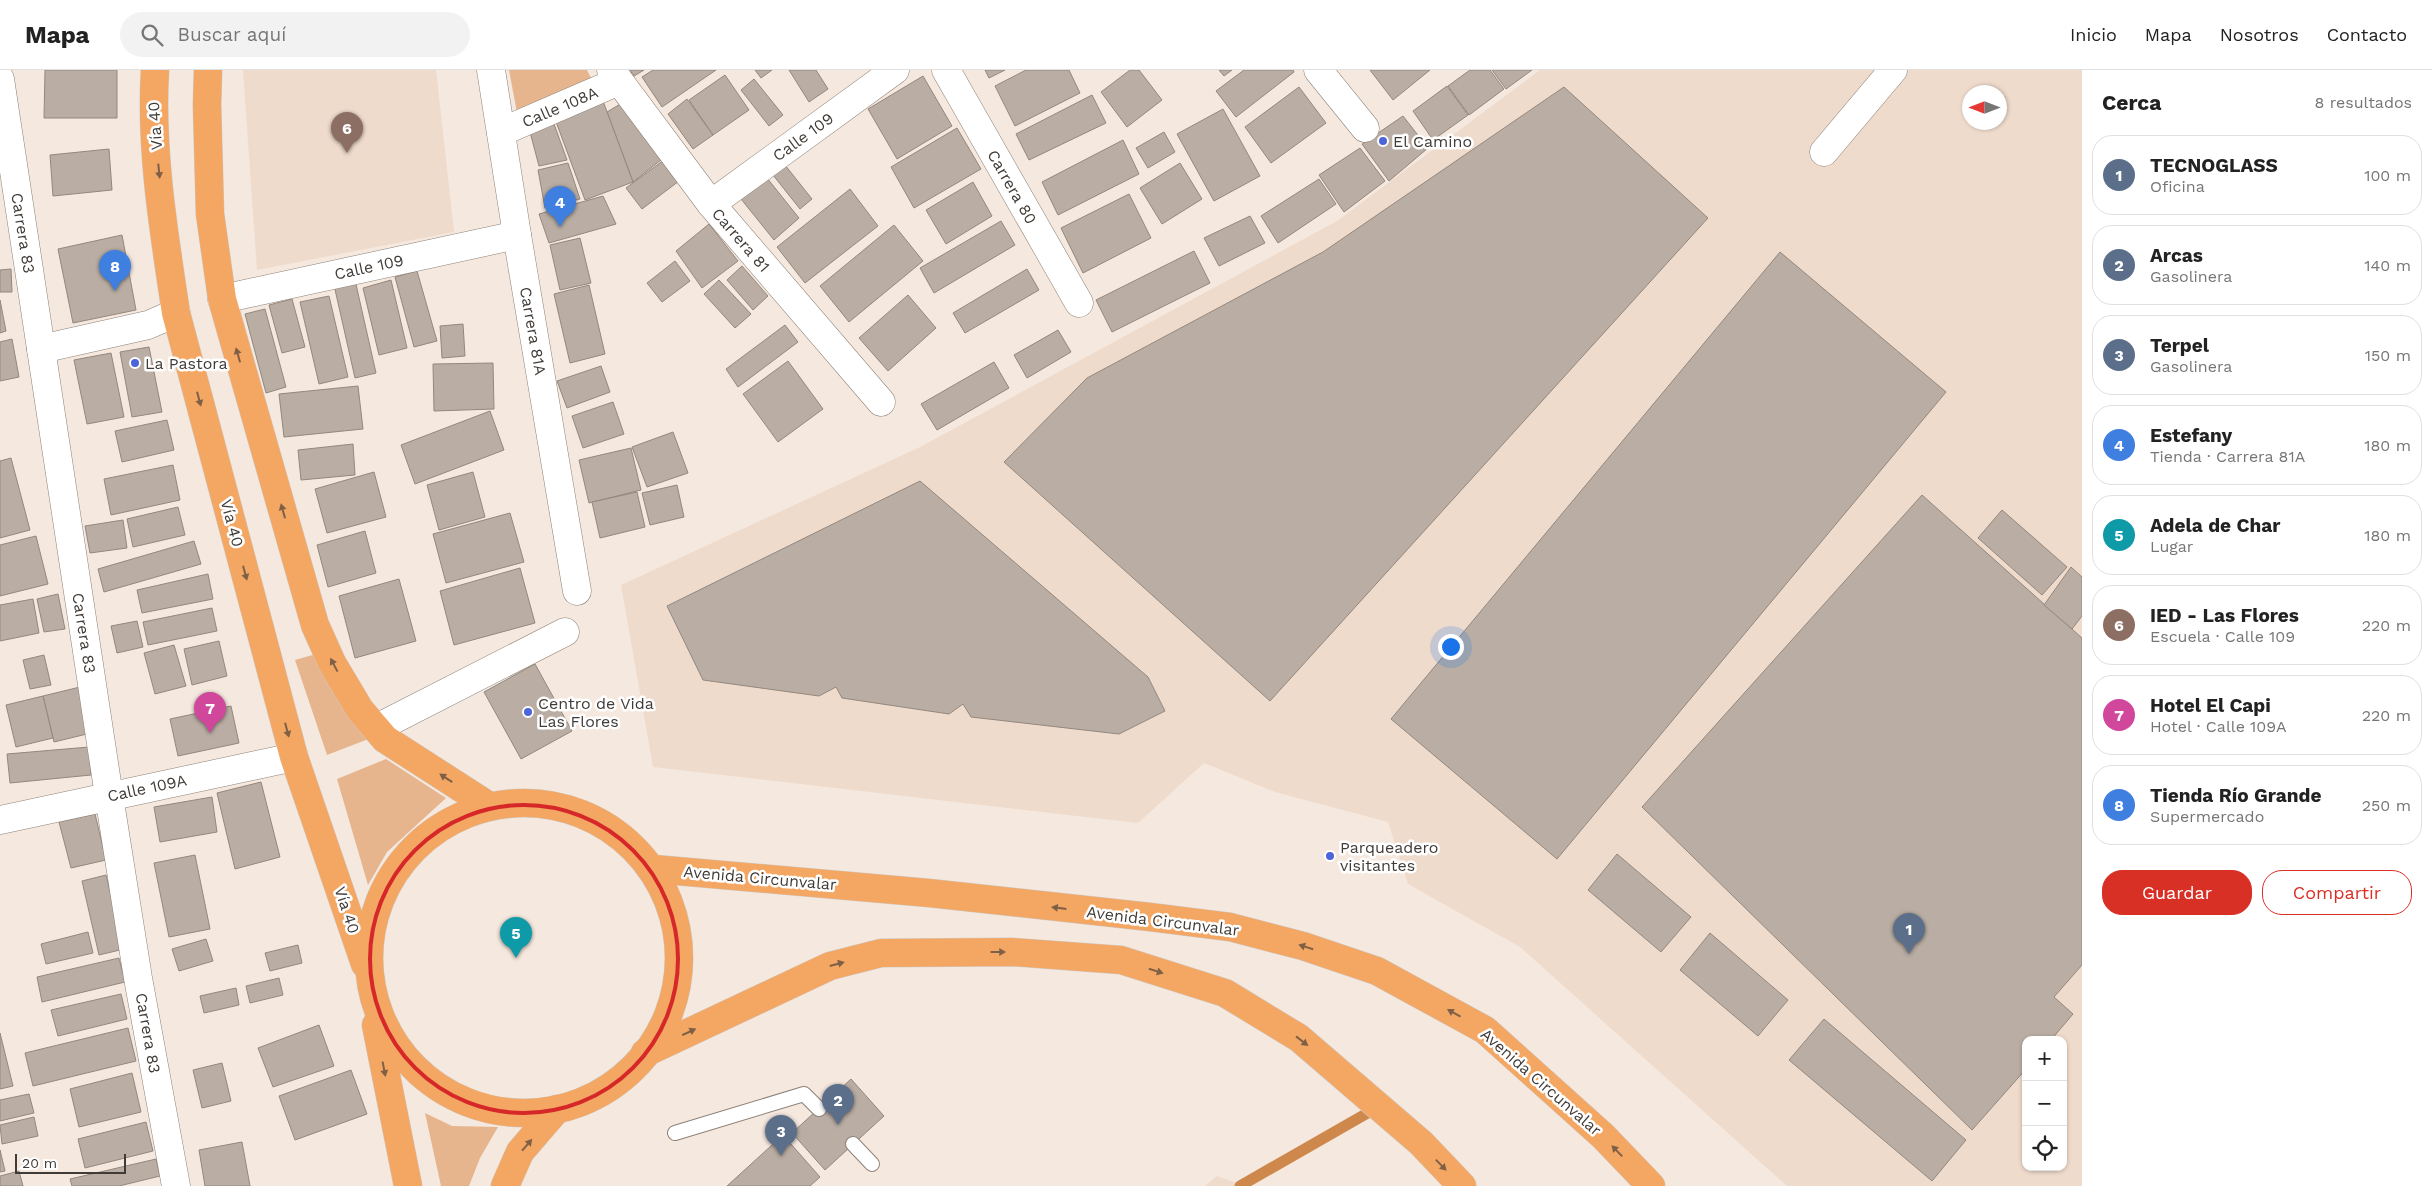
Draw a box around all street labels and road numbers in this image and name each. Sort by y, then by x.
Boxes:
street label: Calle 108A [519,82,601,132]
street label: Vía 40 [144,101,166,151]
street label: Calle 109 [769,109,837,165]
street label: Carrera 80 [983,147,1041,227]
street label: Carrera 83 [7,191,39,275]
street label: Carrera 81 [708,204,774,276]
street label: Calle 109 [333,250,405,284]
street label: Carrera 81A [516,285,550,377]
street label: Vía 40 [217,497,247,549]
street label: Carrera 83 [68,591,100,675]
street label: Calle 109A [106,770,189,806]
street label: Avenida Circunvalar [683,862,838,894]
street label: Vía 40 [330,884,364,936]
street label: Avenida Circunvalar [1086,902,1241,940]
street label: Carrera 83 [132,991,164,1075]
street label: Avenida Circunvalar [1477,1024,1606,1140]

